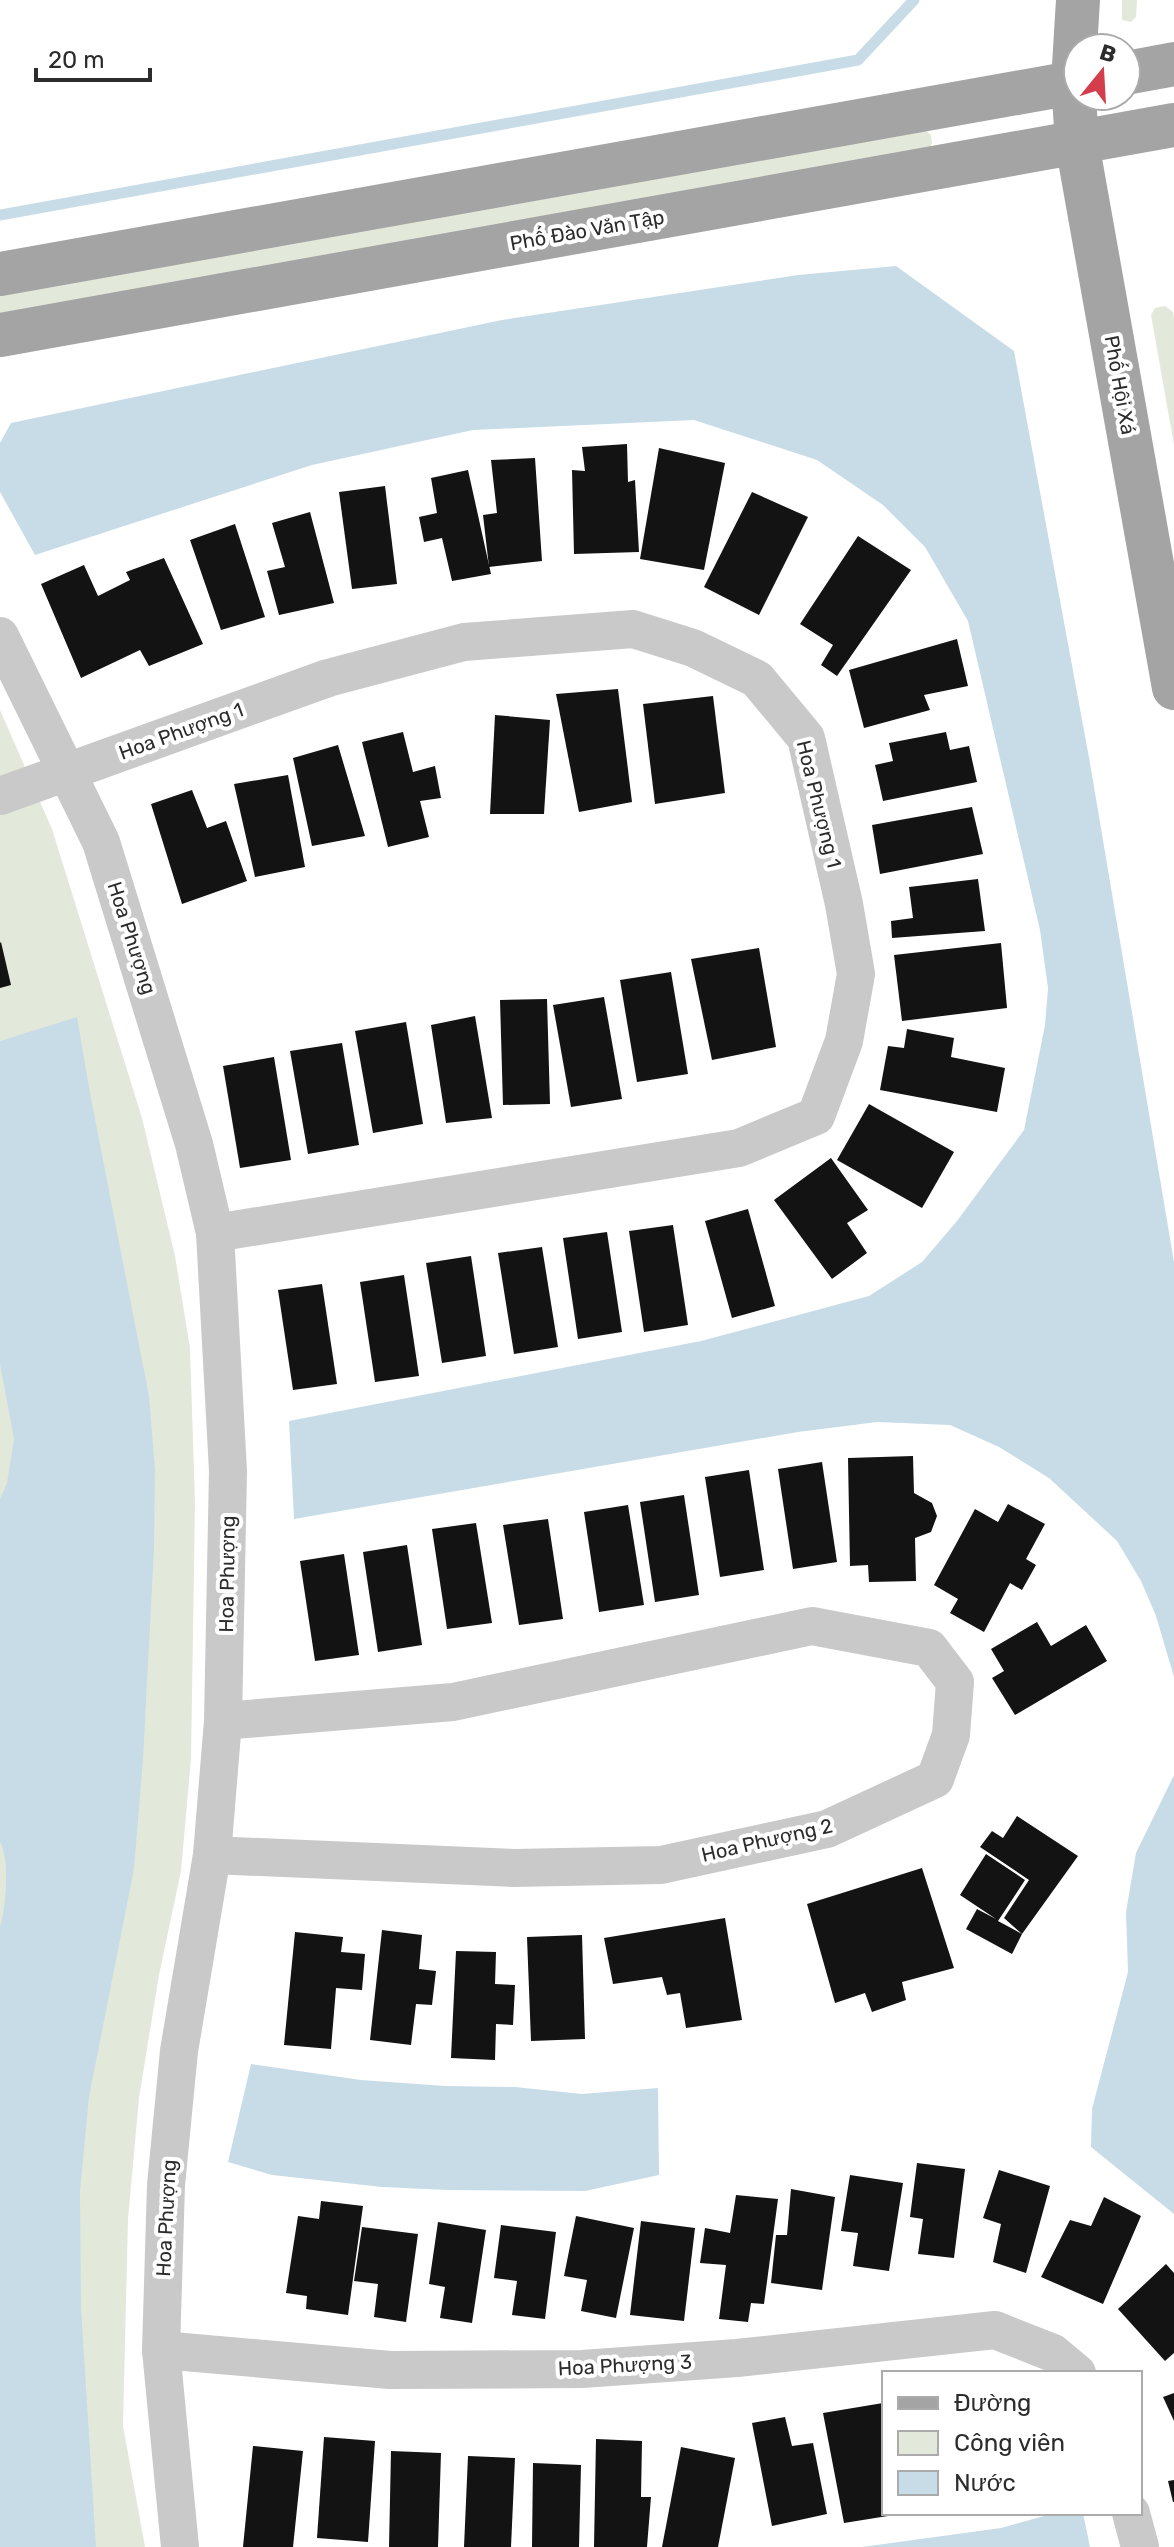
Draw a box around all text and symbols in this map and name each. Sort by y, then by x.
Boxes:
scale bar [36,32,150,82]
north arrow [1062,32,1142,112]
text: B [1096,38,1120,69]
text: 20 m [48,46,105,74]
street label: Phố Đào Văn Tập [508,204,666,255]
street label: Phố Hội Xá [1099,334,1141,436]
street label: Hoa Phượng 1 [115,697,247,765]
street label: Hoa Phượng 1 [792,738,846,870]
street label: Hoa Phượng [102,879,162,997]
street label: Hoa Phượng [214,1515,240,1633]
street label: Hoa Phượng 2 [699,1813,835,1867]
street label: Hoa Phượng [151,2159,181,2277]
street label: Hoa Phượng 3 [557,2350,693,2380]
legend [882,2371,1142,2515]
text: Đường [954,2389,1031,2417]
text: Công viên [954,2429,1065,2457]
text: Nước [954,2469,1016,2497]

